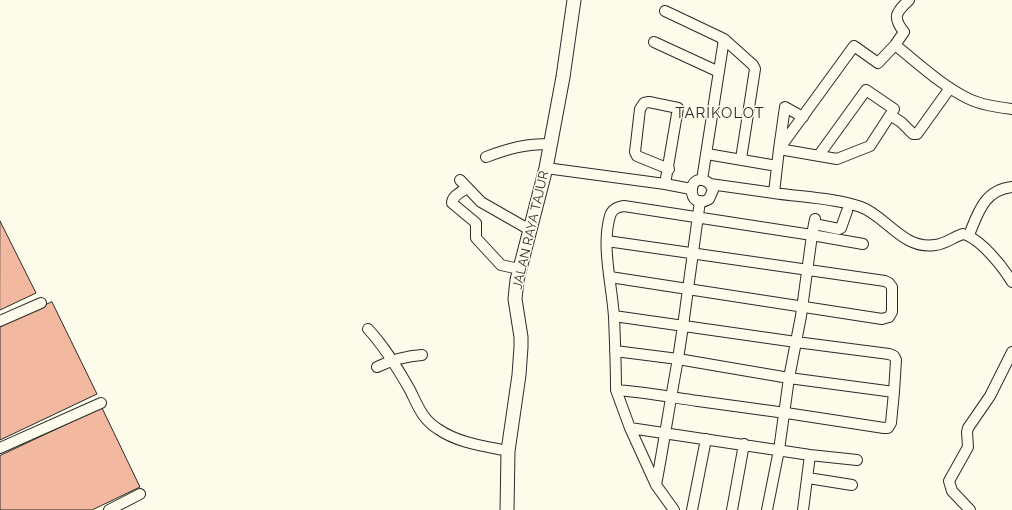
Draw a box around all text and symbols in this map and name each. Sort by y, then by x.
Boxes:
district label: TARIKOLOT [675,104,765,122]
street label: JALAN RAYA TAJUR [510,169,552,291]

